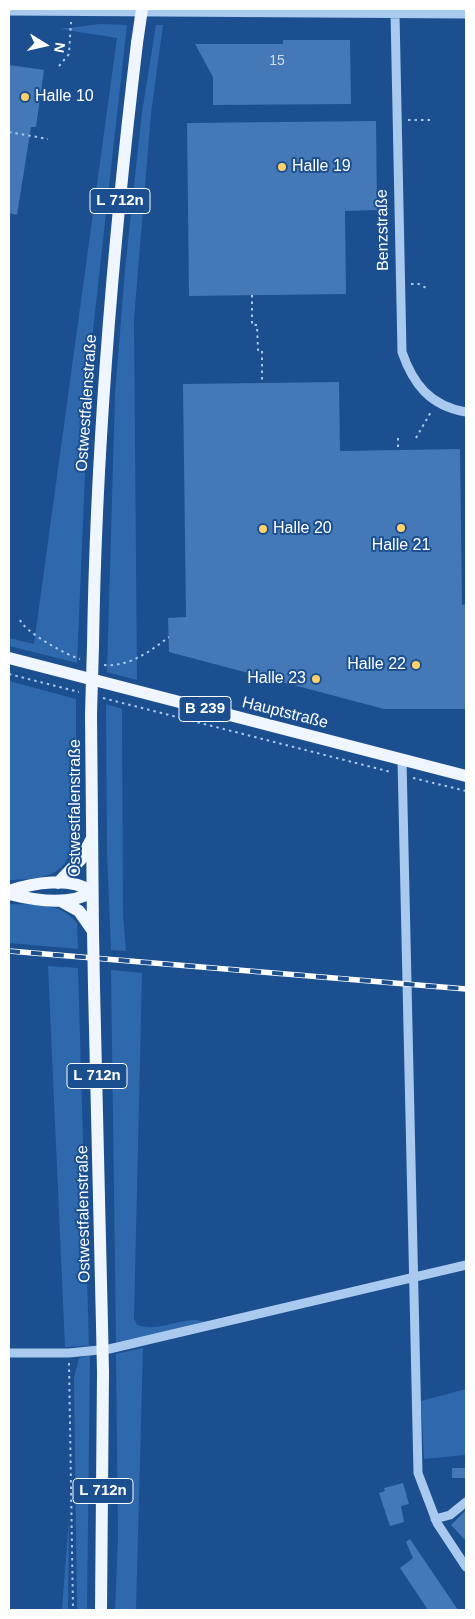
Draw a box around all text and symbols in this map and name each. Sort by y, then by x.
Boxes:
north arrow [20,20,70,70]
text: N [51,41,69,54]
house number: 15 [269,53,285,69]
place label: Halle 10 [35,87,94,107]
marker: Halle 10 [19,91,31,103]
place label: Halle 19 [292,157,351,177]
marker: Halle 19 [276,161,288,173]
road number: L 712n [90,188,150,214]
street label: Benzstraße [373,189,393,271]
street label: Ostwestfalenstraße [73,334,101,472]
place label: Halle 20 [273,519,332,539]
marker: Halle 21 [395,522,407,534]
marker: Halle 20 [257,523,269,535]
place label: Halle 21 [372,536,430,556]
place label: Halle 22 [347,655,406,675]
marker: Halle 22 [410,659,422,671]
place label: Halle 23 [247,669,306,689]
marker: Halle 23 [310,673,322,685]
street label: Hauptstraße [240,693,330,733]
road number: B 239 [179,696,231,722]
street label: Ostwestfalenstraße [66,739,86,877]
road number: L 712n [67,1064,127,1088]
street label: Ostwestfalenstraße [73,1145,95,1283]
road number: L 712n [73,1478,133,1504]

